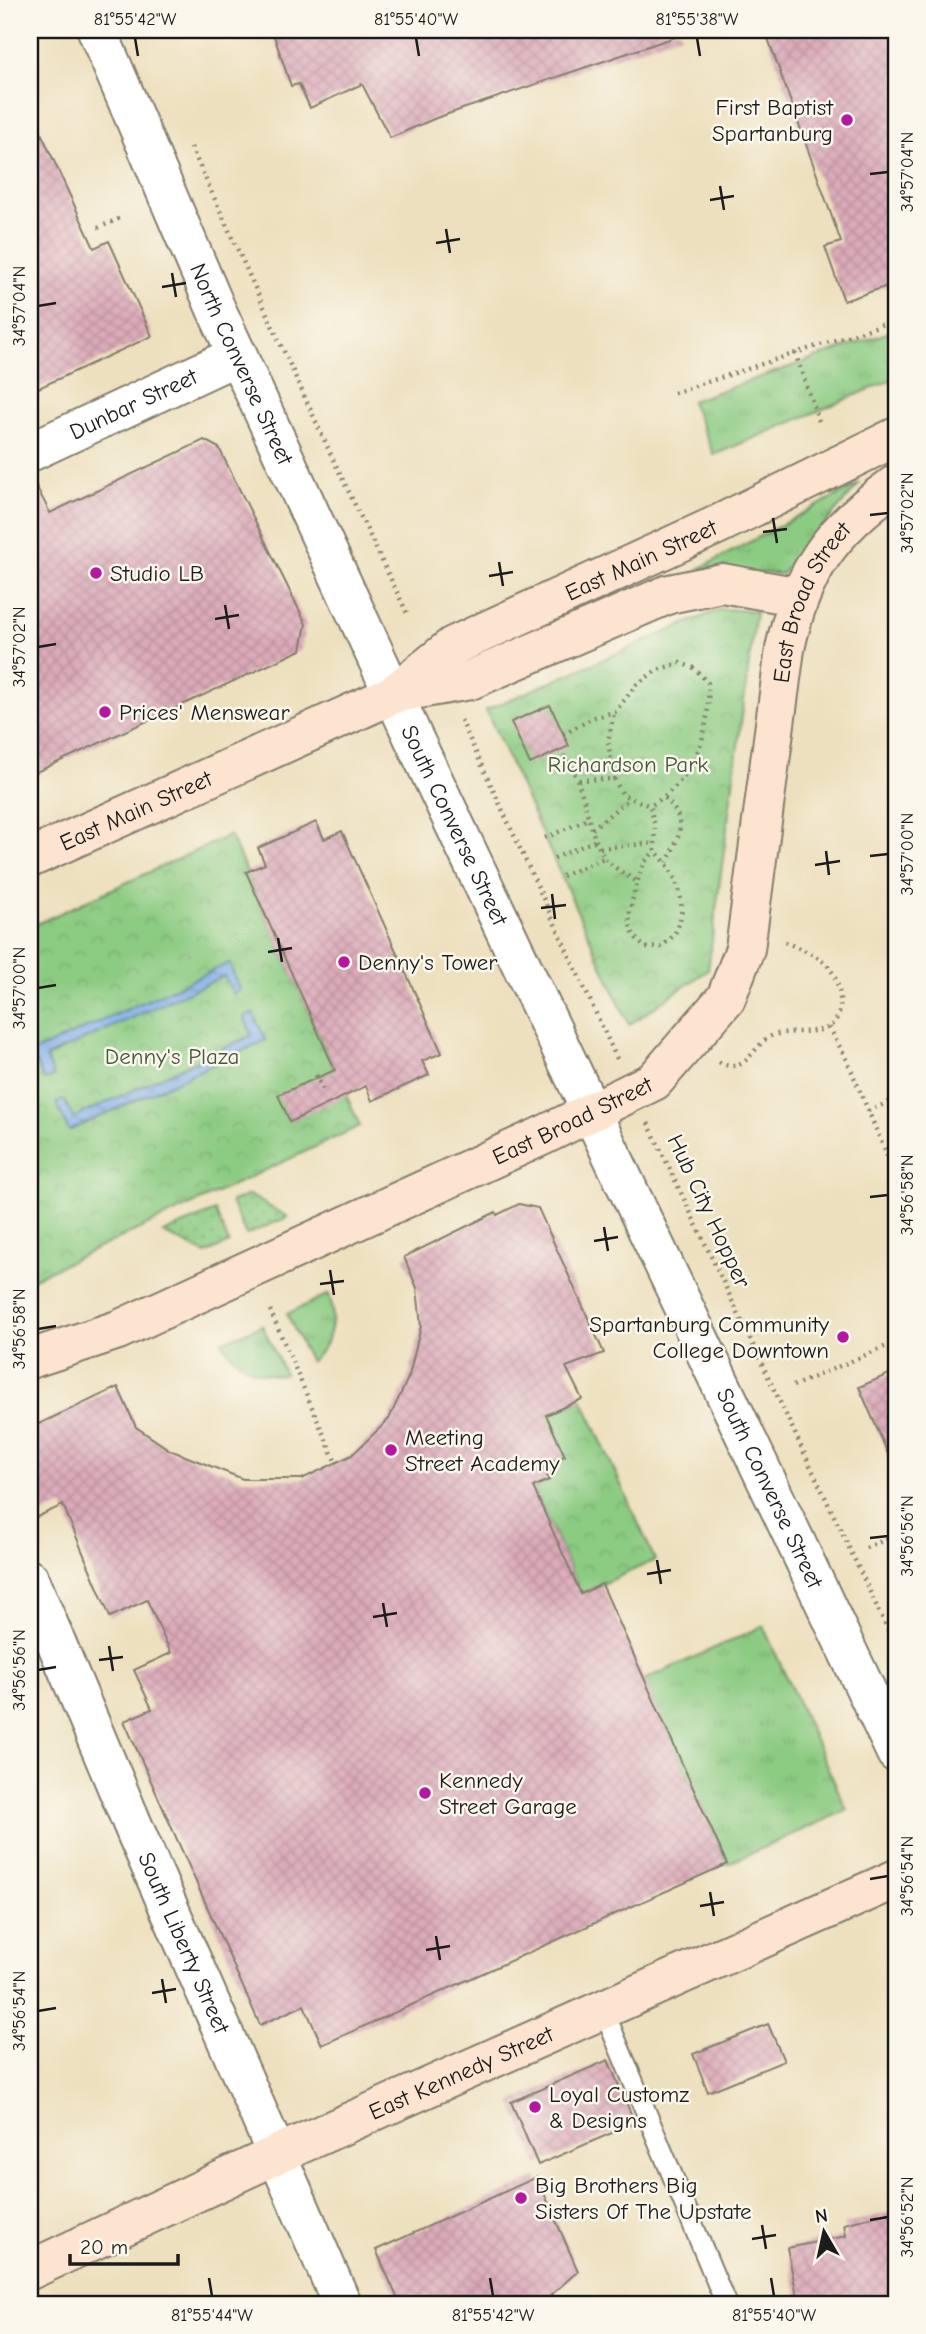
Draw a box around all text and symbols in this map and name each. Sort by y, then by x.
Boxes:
text: 81°55'42"W [94,9,177,30]
text: 81°55'40"W [374,9,458,30]
text: 81°55'38"W [656,9,739,30]
place label: First Baptist Spartanburg [712,94,834,147]
marker: First Baptist Spartanburg [839,112,855,128]
text: 34°57'04"N [897,132,918,212]
street label: North Converse Street [185,259,300,470]
text: 34°57'04"N [9,266,30,346]
street label: Dunbar Street [65,362,203,445]
text: 34°57'02"N [897,472,918,554]
street label: East Main Street [561,513,722,606]
street label: East Broad Street [767,515,857,684]
place label: Studio LB [110,560,204,587]
marker: Studio LB [88,565,104,581]
text: 34°57'02"N [9,606,30,688]
place label: Prices' Menswear [119,699,290,726]
marker: Prices' Menswear [97,704,113,720]
street label: South Converse Street [396,721,515,931]
park label: Richardson Park [548,751,708,778]
street label: East Main Street [55,764,217,856]
text: 34°57'00"N [897,813,918,895]
text: 34°57'00"N [9,947,30,1029]
place label: Denny's Tower [358,949,498,976]
marker: Denny's Tower [336,954,352,970]
park label: Denny's Plaza [105,1043,239,1070]
street label: East Broad Street [488,1070,658,1170]
street label: Hub City Hopper [662,1130,757,1293]
text: 34°56'58"N [897,1154,918,1236]
text: 34°56'58"N [9,1288,30,1370]
place label: Spartanburg Community College Downtown [589,1311,830,1364]
marker: Spartanburg Community College Downtown [835,1329,851,1345]
street label: South Converse Street [711,1384,830,1594]
place label: Meeting Street Academy [405,1424,560,1477]
marker: Meeting Street Academy [383,1442,399,1458]
text: 34°56'56"N [897,1495,918,1577]
text: 34°56'56"N [9,1629,30,1711]
place label: Kennedy Street Garage [439,1767,577,1820]
marker: Kennedy Street Garage [417,1785,433,1801]
text: 34°56'54"N [897,1836,918,1916]
street label: South Liberty Street [133,1848,236,2039]
text: 34°56'54"N [9,1971,30,2051]
street label: East Kennedy Street [365,2019,559,2125]
place label: Loyal Customz & Designs [549,2081,689,2134]
marker: Loyal Customz & Designs [527,2099,543,2115]
place label: Big Brothers Big Sisters Of The Upstate [535,2172,751,2225]
text: 34°56'52"N [897,2176,918,2258]
marker: Big Brothers Big Sisters Of The Upstate [513,2190,529,2206]
north arrow [790,2198,860,2268]
text: N [814,2204,829,2228]
scale bar [70,2222,178,2266]
text: 20 m [80,2235,128,2259]
text: 81°55'44"W [171,2305,253,2326]
text: 81°55'42"W [452,2305,535,2326]
text: 81°55'40"W [732,2305,816,2326]

